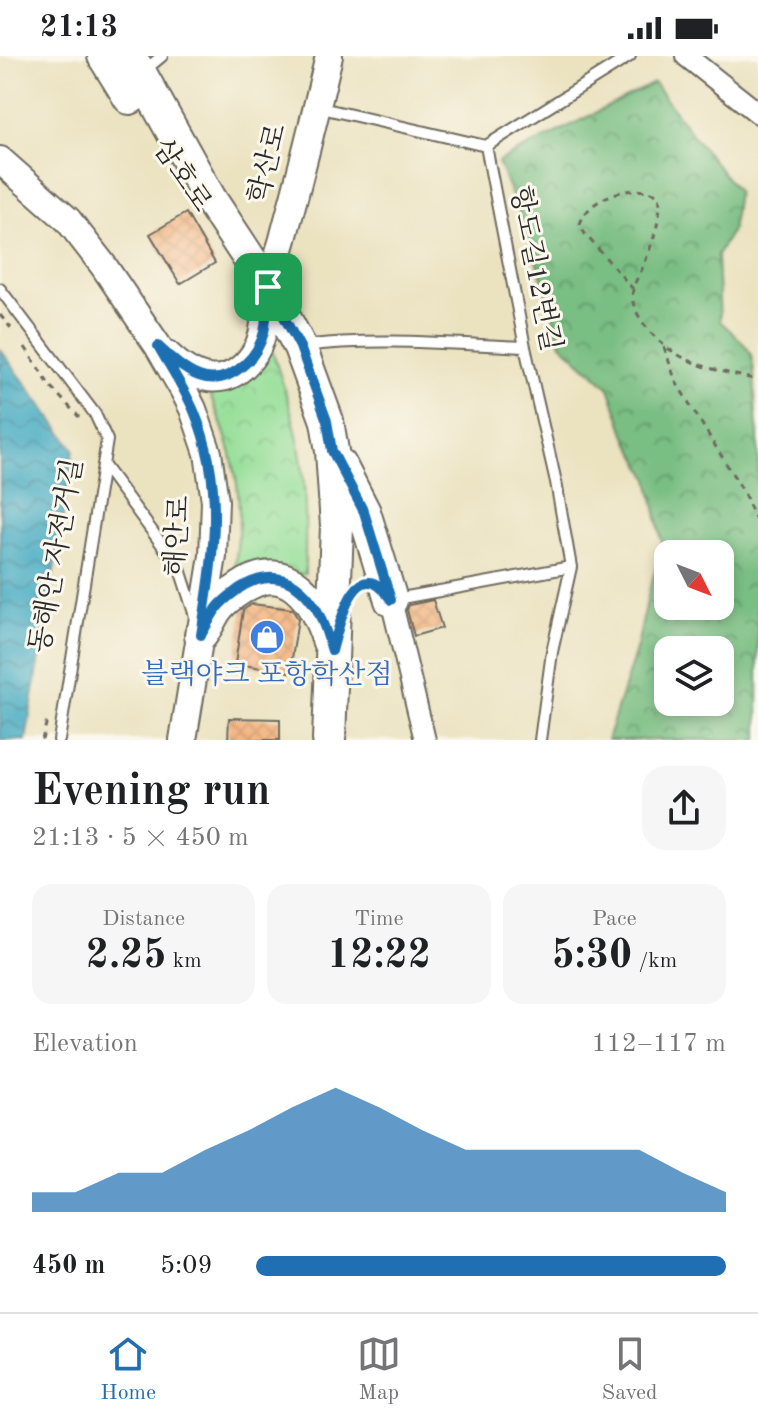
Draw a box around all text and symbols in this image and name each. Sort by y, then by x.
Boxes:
text: 21:13 [40,13,118,43]
street label: 학산로 [244,121,292,207]
street label: 삼호로 [147,133,217,217]
street label: 항도길12번길 [504,184,566,354]
pin [234,253,302,321]
icon: arrive [246,265,290,309]
street label: 동해안 자전거길 [25,456,89,656]
street label: 해안로 [161,495,195,577]
north arrow [654,540,734,620]
map controls [654,540,734,716]
shop icon: 블랙야크 포항학산점 [248,618,286,656]
button: layers [654,636,734,716]
place label: 블랙야크 포항학산점 [141,658,393,690]
button: share [642,766,726,850]
text: Evening run [32,770,270,814]
text: 21:13 · 5 × 450 m [32,825,249,851]
text: Distance [102,908,185,930]
text: Time [354,908,404,930]
text: Pace [592,908,637,930]
text: 2.25 [86,937,167,977]
text: 12:22 [327,937,431,977]
text: 5:30 [551,937,632,977]
text: km [167,950,202,972]
text: /km [632,950,677,972]
text: Elevation [32,1031,138,1057]
text: 112–117 m [591,1031,726,1057]
text: 450 m [32,1253,105,1279]
text: 5:09 [160,1253,213,1279]
tab: Home [100,1332,156,1407]
tab: Map [357,1332,401,1407]
tab: Saved [602,1332,658,1407]

